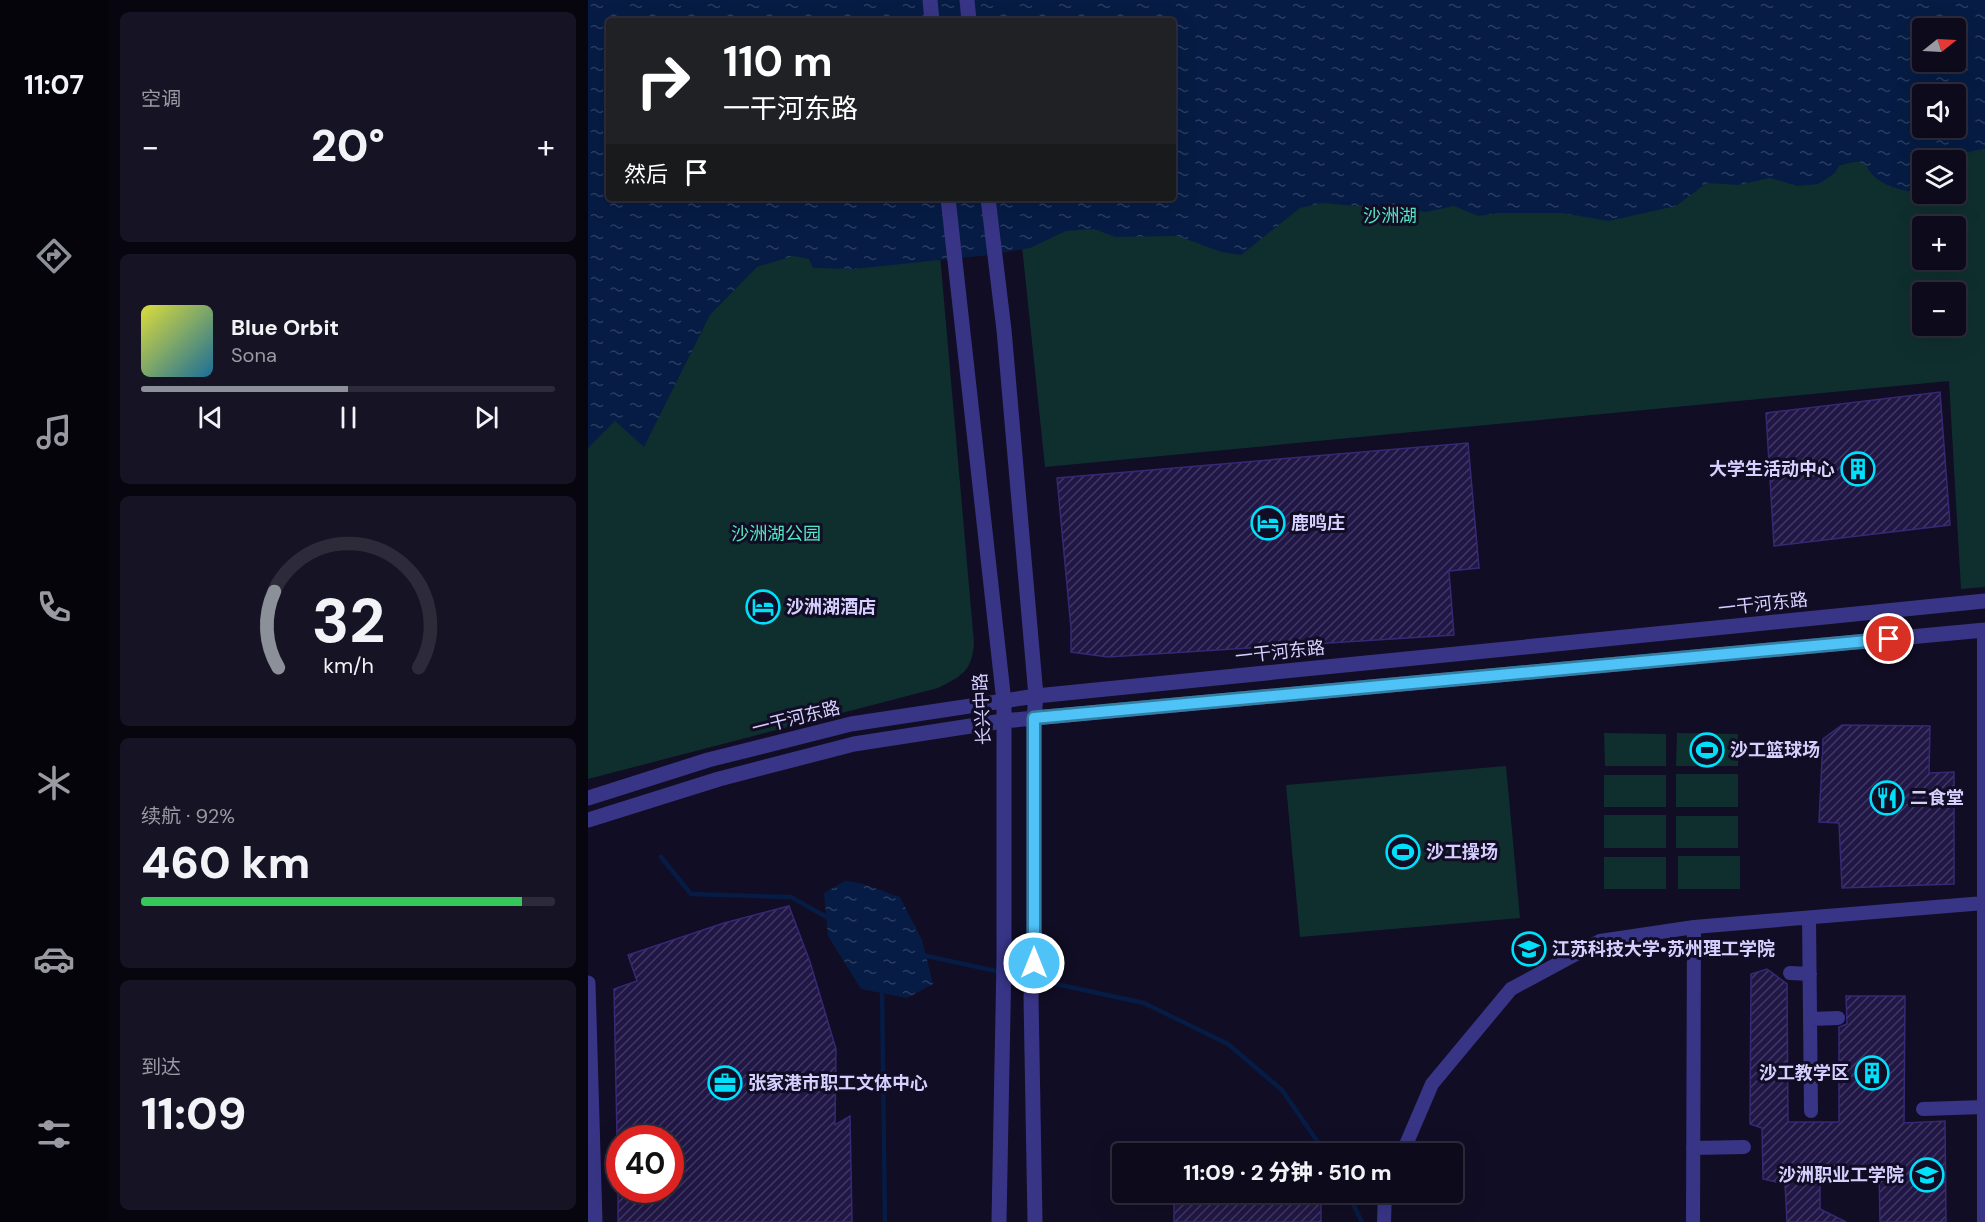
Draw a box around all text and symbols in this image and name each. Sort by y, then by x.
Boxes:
north arrow [1912,18,1966,72]
map controls [1912,18,1966,336]
text: 110 m [723,34,833,89]
icon: right [624,42,702,120]
text: 11:07 [24,67,84,102]
button: sound [1912,84,1966,138]
text: 空调 [141,86,181,112]
text: 一干河东路 [723,91,858,126]
text: 20° [311,116,385,175]
text: − [141,125,159,168]
text: + [537,125,555,168]
button: layers [1912,150,1966,204]
icon: arrive [680,156,713,189]
text: 然后 [624,160,668,189]
park label: 沙洲湖 [1363,204,1417,228]
button: + [1912,216,1966,270]
icon: directions [33,235,75,277]
button: − [1912,282,1966,336]
text: Blue Orbit [231,313,339,342]
text: Sona [231,342,277,368]
icon: previous [194,401,227,434]
icon: pause [332,401,365,434]
icon: next [470,401,503,434]
icon: music [33,411,75,453]
building icon: 大学生活动中心 [1840,451,1876,487]
place label: 大学生活动中心 [1709,457,1835,481]
hotel icon: 鹿鸣庄 [1250,505,1286,541]
place label: 鹿鸣庄 [1291,511,1345,535]
park label: 沙洲湖公园 [731,522,821,546]
text: 32 [311,580,385,661]
icon: phone [33,586,75,628]
street label: 一干河东路 [1717,587,1809,621]
hotel icon: 沙洲湖酒店 [745,589,781,625]
place label: 沙洲湖酒店 [786,595,876,619]
pin [1863,613,1914,664]
icon: arrive [1872,622,1905,655]
street label: 一干河东路 [1234,635,1326,669]
text: km/h [323,652,373,680]
street label: 长兴中路 [968,672,996,746]
street label: 一干河东路 [749,695,843,741]
sports icon: 沙工篮球场 [1689,732,1725,768]
place label: 沙工篮球场 [1730,738,1820,762]
icon: climate [33,762,75,804]
restaurant icon: 二食堂 [1869,780,1905,816]
place label: 二食堂 [1910,786,1964,810]
text: 续航 · 92% [141,803,235,829]
text: 460 km [141,833,310,892]
sports icon: 沙工操场 [1385,834,1421,870]
place label: 沙工操场 [1426,840,1498,864]
position arrow [1002,931,1066,995]
school or university icon: 江苏科技大学•苏州理工学院 [1511,931,1547,967]
place label: 江苏科技大学•苏州理工学院 [1552,937,1775,961]
icon: car [33,938,75,980]
text: 到达 [141,1054,181,1080]
building icon: 沙工教学区 [1854,1055,1890,1091]
place label: 沙工教学区 [1759,1061,1849,1085]
office icon: 张家港市职工文体中心 [707,1065,743,1101]
place label: 张家港市职工文体中心 [748,1071,928,1095]
text: 11:09 [141,1084,246,1143]
icon: filters [33,1113,75,1155]
speed limit sign: 40 [606,1125,684,1203]
school or university icon: 沙洲职业工学院 [1909,1157,1945,1193]
text: 11:09 · 2 分钟 · 510 m [1183,1158,1392,1187]
place label: 沙洲职业工学院 [1778,1163,1904,1187]

